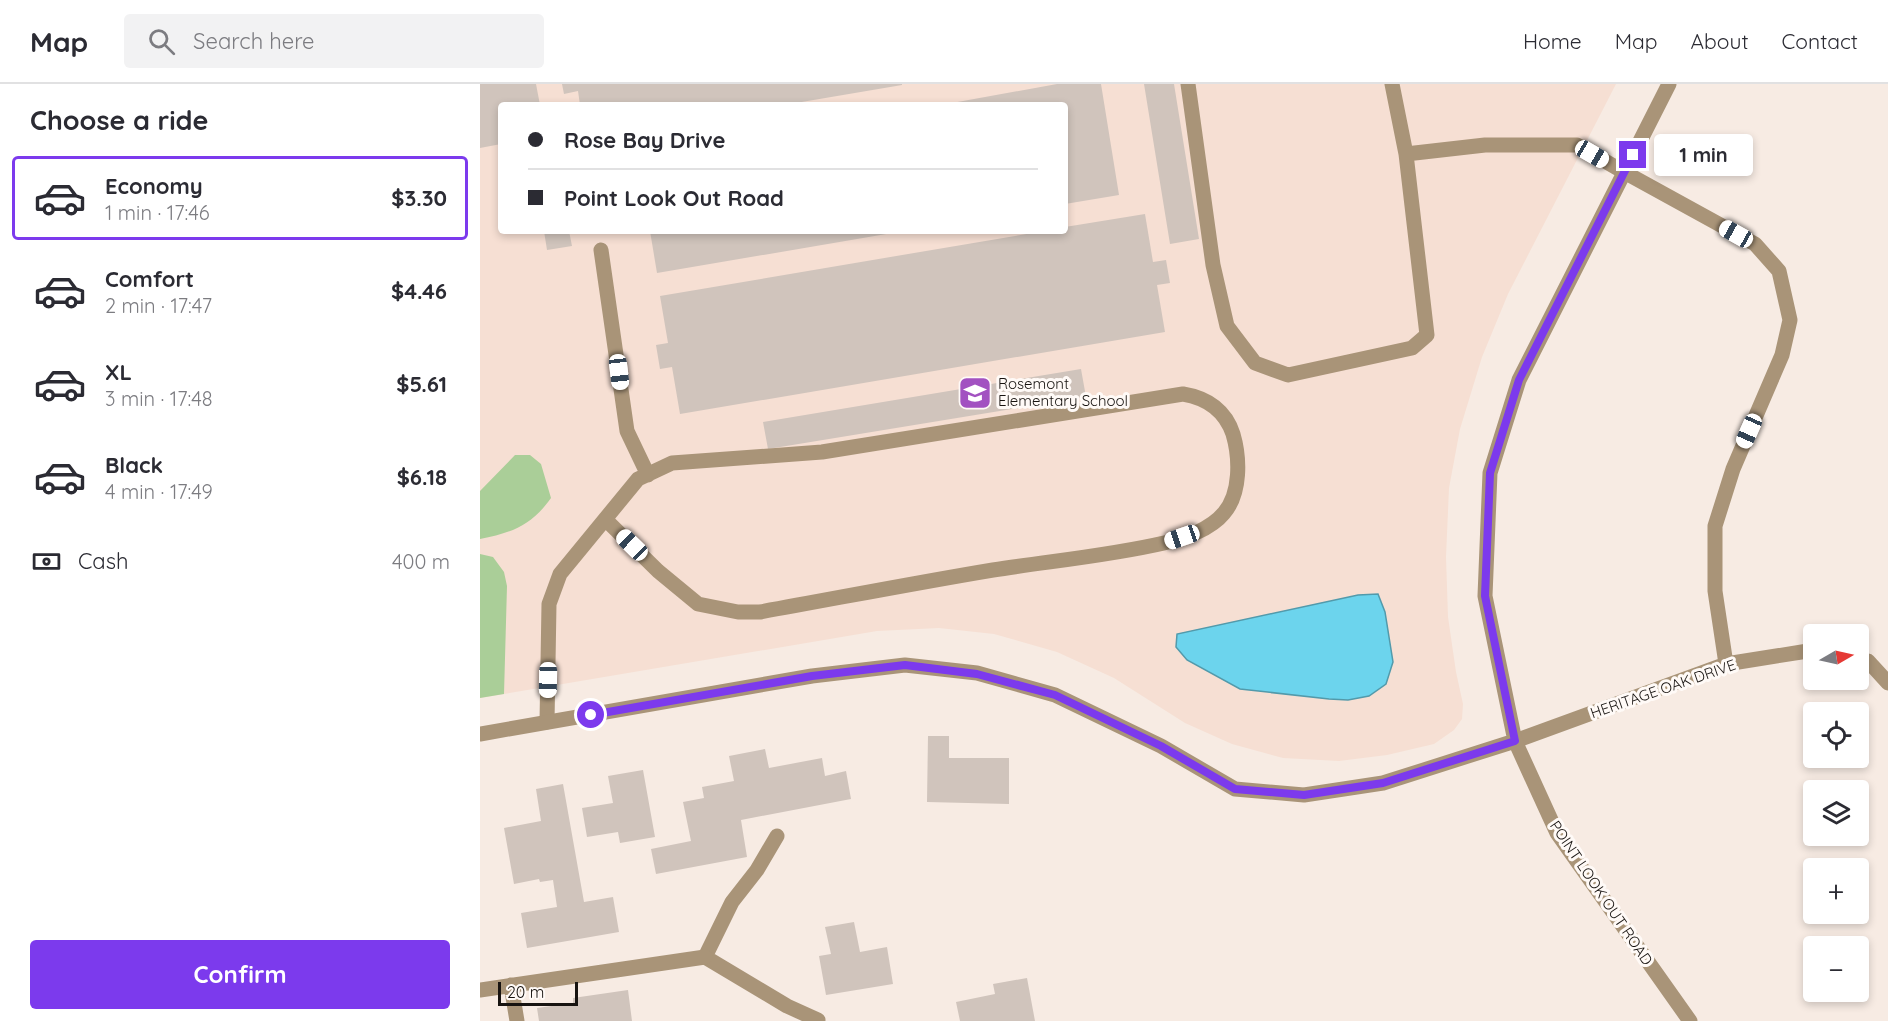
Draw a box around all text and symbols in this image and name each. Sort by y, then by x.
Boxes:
search box [124,14,544,68]
text: Map [30,24,88,59]
icon: search [145,25,178,58]
text: Search here [193,27,315,55]
text: Home [1523,28,1582,54]
text: Map [1615,28,1658,54]
text: About [1691,28,1749,54]
text: Contact [1782,28,1858,54]
text: Choose a ride [30,103,208,137]
text: Rose Bay Drive [564,126,725,154]
callout: 1 min [1654,134,1753,176]
car [1572,137,1612,171]
route end [1619,141,1646,168]
text: 1 min [1679,142,1728,167]
icon: car [33,171,87,225]
text: Economy [105,172,203,200]
text: $3.30 [391,184,447,212]
text: Point Look Out Road [564,184,784,212]
text: 1 min · 17:46 [105,200,209,225]
car [1716,217,1756,251]
icon: car [33,264,87,318]
text: Comfort [105,265,194,293]
text: $4.46 [391,277,447,305]
text: 2 min · 17:47 [105,293,212,318]
car [608,353,630,391]
icon: car [33,357,87,411]
text: XL [105,358,132,386]
text: $5.61 [396,370,447,398]
place label: Rosemont Elementary School [998,374,1128,410]
school or university icon: Rosemont Elementary School [957,375,993,411]
text: 3 min · 17:48 [105,386,213,411]
car [1733,411,1765,451]
icon: car [33,450,87,504]
text: Black [105,451,163,479]
text: $6.18 [397,463,447,491]
text: 4 min · 17:49 [105,479,213,504]
car [1162,523,1202,551]
car [613,526,651,564]
icon: cash [30,545,63,578]
text: Cash [78,547,129,575]
text: 400 m [392,549,450,574]
north arrow [1803,624,1869,690]
map controls [1803,624,1869,1002]
street label: HERITAGE OAK DRIVE [1588,655,1738,722]
car [539,662,557,698]
route start [577,701,604,728]
button: locate [1803,702,1869,768]
button: layers [1803,780,1869,846]
street label: POINT LOOK OUT ROAD [1546,817,1657,969]
button: + [1803,858,1869,924]
button: − [1803,936,1869,1002]
button: Confirm [30,940,450,1009]
scale bar [498,979,578,1006]
text: 20 m [507,982,544,1002]

